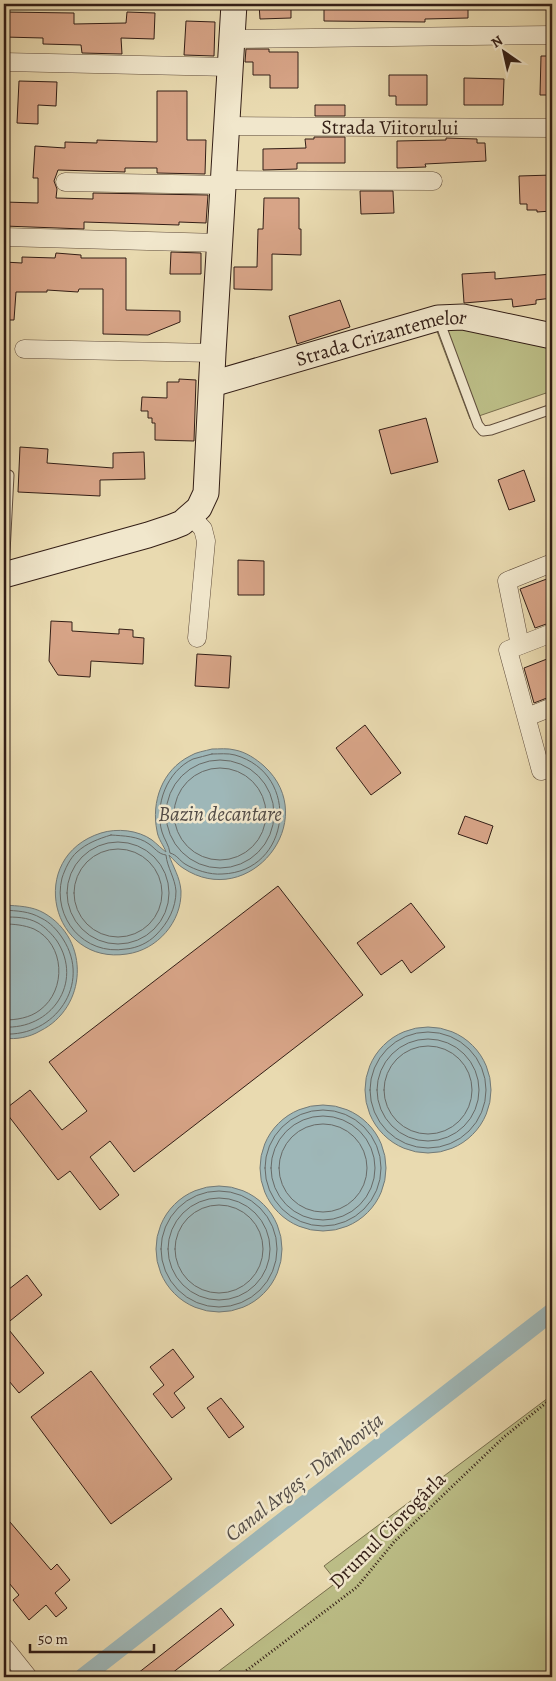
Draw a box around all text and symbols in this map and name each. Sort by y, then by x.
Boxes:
north arrow [478,28,528,78]
text: N [487,31,507,52]
street label: Strada Viitorului [321,114,459,141]
street label: Strada Crizantemelor [292,303,470,373]
water label: Bazin decantare [158,800,282,828]
water label: Canal Argeș - Dâmbovița [219,1406,389,1548]
street label: Drumul Ciorogârla [323,1466,452,1595]
scale bar [30,1621,154,1653]
text: 50 m [38,1629,68,1649]

